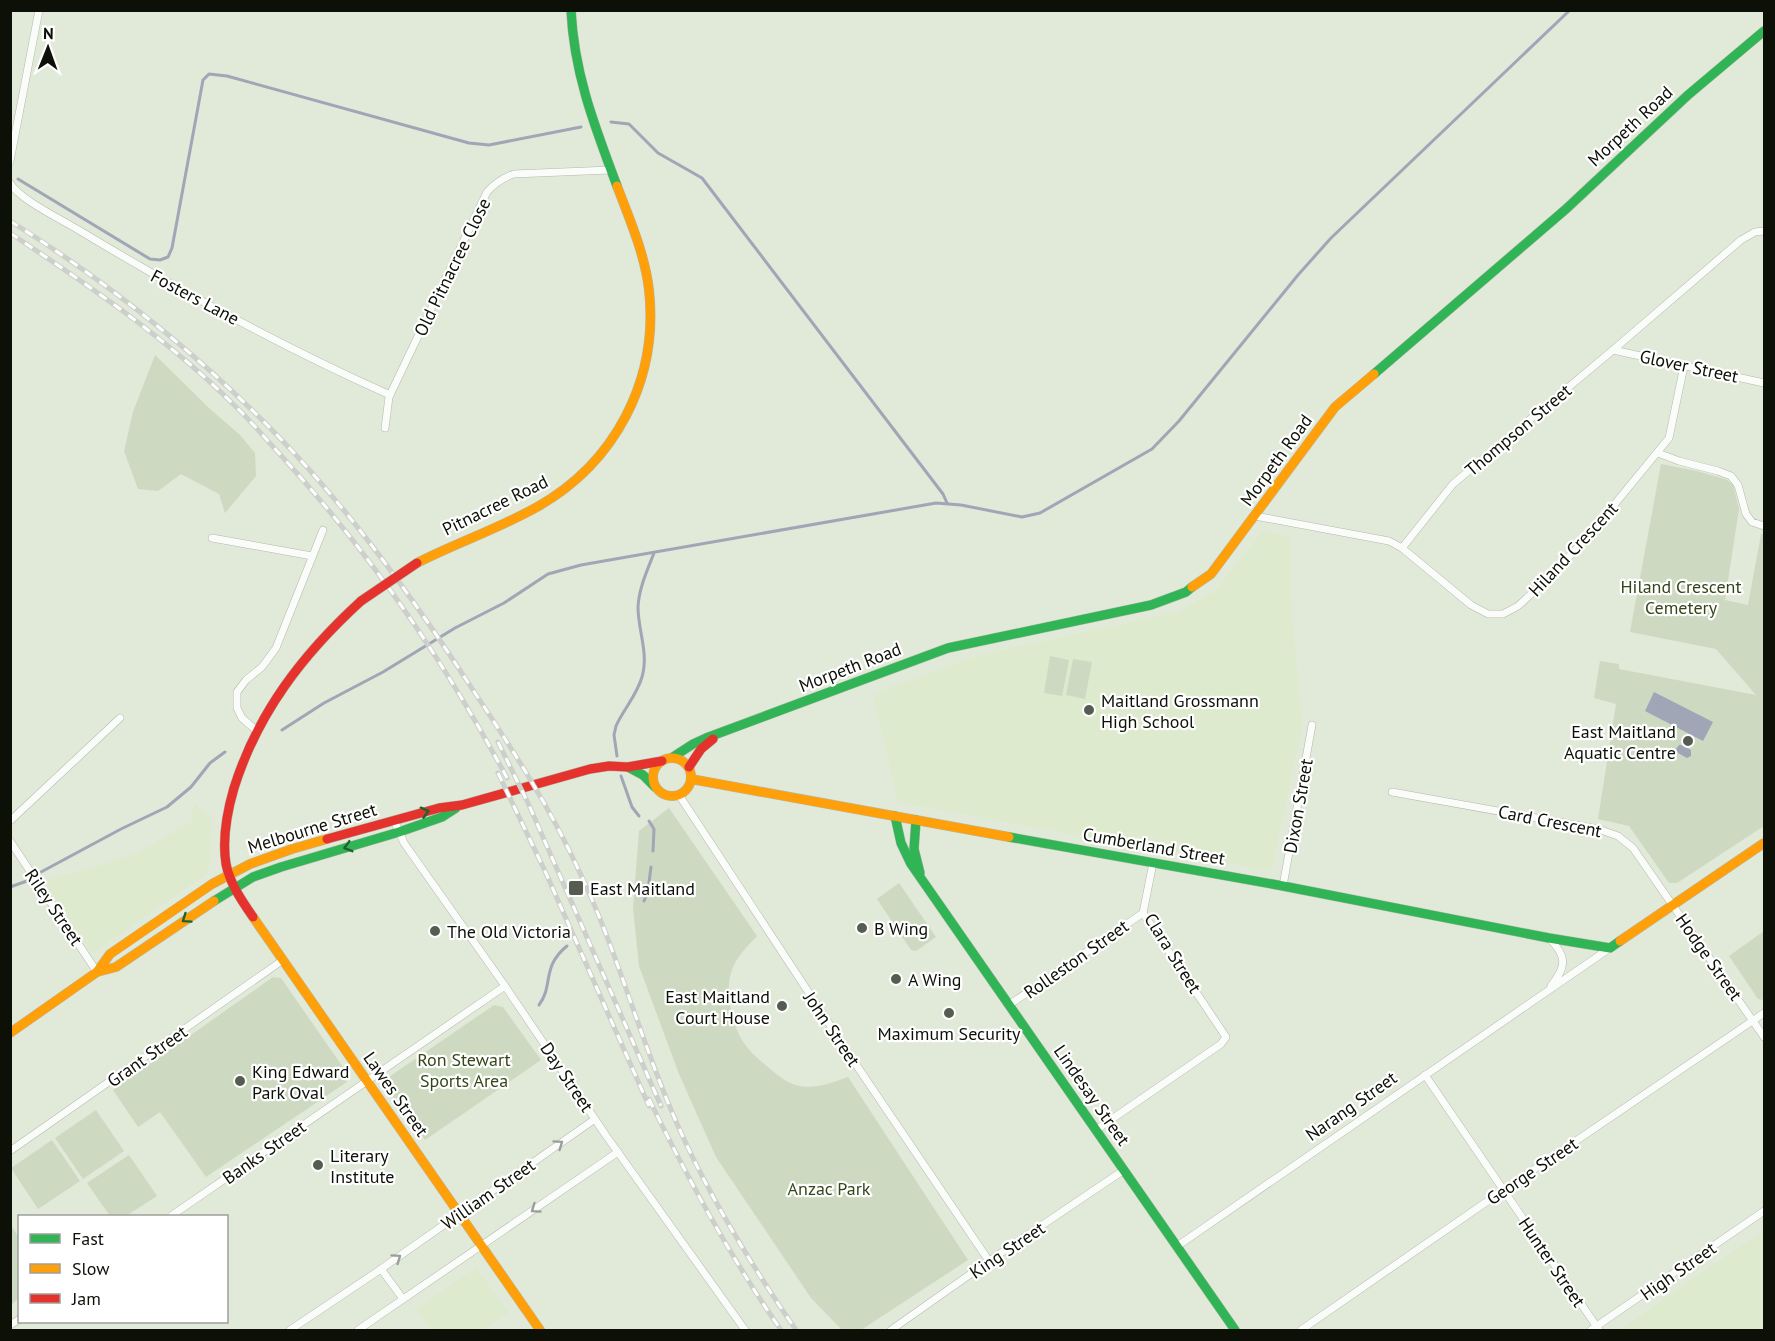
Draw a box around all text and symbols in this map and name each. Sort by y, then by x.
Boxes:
north arrow [18,18,78,78]
text: N [43,23,54,43]
street label: Morpeth Road [1583,81,1677,171]
street label: Old Pitnacree Close [409,194,495,340]
street label: Fosters Lane [147,264,243,330]
street label: Glover Street [1638,344,1740,388]
street label: Thompson Street [1460,379,1576,481]
street label: Morpeth Road [1235,410,1317,510]
street label: Pitnacree Road [438,469,552,541]
street label: Hiland Crescent [1523,497,1623,601]
park label: Hiland Crescent Cemetery [1620,575,1742,619]
street label: Morpeth Road [796,637,904,697]
place label: Maitland Grossmann High School [1101,689,1259,733]
marker: Maitland Grossmann High School [1082,703,1096,717]
place label: East Maitland Aquatic Centre [1564,720,1676,764]
marker: East Maitland Aquatic Centre [1681,734,1695,748]
street label: Dixon Street [1278,757,1318,855]
street label: Melbourne Street [245,797,379,859]
street label: Card Crescent [1496,800,1604,842]
one-way arrow [419,807,430,819]
street label: Cumberland Street [1081,822,1227,870]
one-way arrow [344,840,354,853]
street label: Riley Street [20,864,88,950]
place label: East Maitland [590,877,695,900]
marker: East Maitland [567,879,585,897]
street label: Clara Street [1139,909,1207,997]
street label: Hodge Street [1671,909,1747,1005]
one-way arrow [181,912,192,923]
street label: Rolleston Street [1019,914,1133,1004]
place label: B Wing [874,917,928,940]
place label: The Old Victoria [447,920,571,943]
marker: B Wing [855,921,869,935]
marker: The Old Victoria [428,924,442,938]
place label: A Wing [908,968,962,991]
marker: A Wing [889,972,903,986]
place label: East Maitland Court House [665,985,770,1029]
street label: John Street [798,986,865,1071]
marker: East Maitland Court House [775,999,789,1013]
marker: Maximum Security [942,1006,956,1020]
street label: Grant Street [102,1020,192,1092]
place label: Maximum Security [878,1022,1021,1045]
street label: Day Street [535,1038,599,1116]
street label: Lindesay Street [1049,1040,1135,1150]
street label: Lawes Street [358,1047,434,1141]
park label: Ron Stewart Sports Area [417,1048,511,1092]
place label: King Edward Park Oval [252,1060,349,1104]
street label: Narang Street [1301,1066,1401,1146]
marker: King Edward Park Oval [233,1074,247,1088]
street label: Banks Street [218,1115,310,1189]
street label: George Street [1482,1132,1582,1210]
one-way arrow [553,1140,564,1151]
place label: Literary Institute [330,1144,394,1188]
street label: William Street [437,1153,539,1235]
marker: Literary Institute [311,1158,325,1172]
park label: Anzac Park [788,1177,871,1200]
one-way arrow [531,1202,542,1213]
street label: Hunter Street [1514,1213,1590,1311]
legend [18,1215,228,1323]
street label: King Street [965,1216,1049,1284]
text: Fast [72,1227,104,1250]
street label: High Street [1636,1237,1720,1305]
one-way arrow [391,1254,402,1265]
text: Slow [72,1257,110,1280]
text: Jam [71,1287,101,1310]

